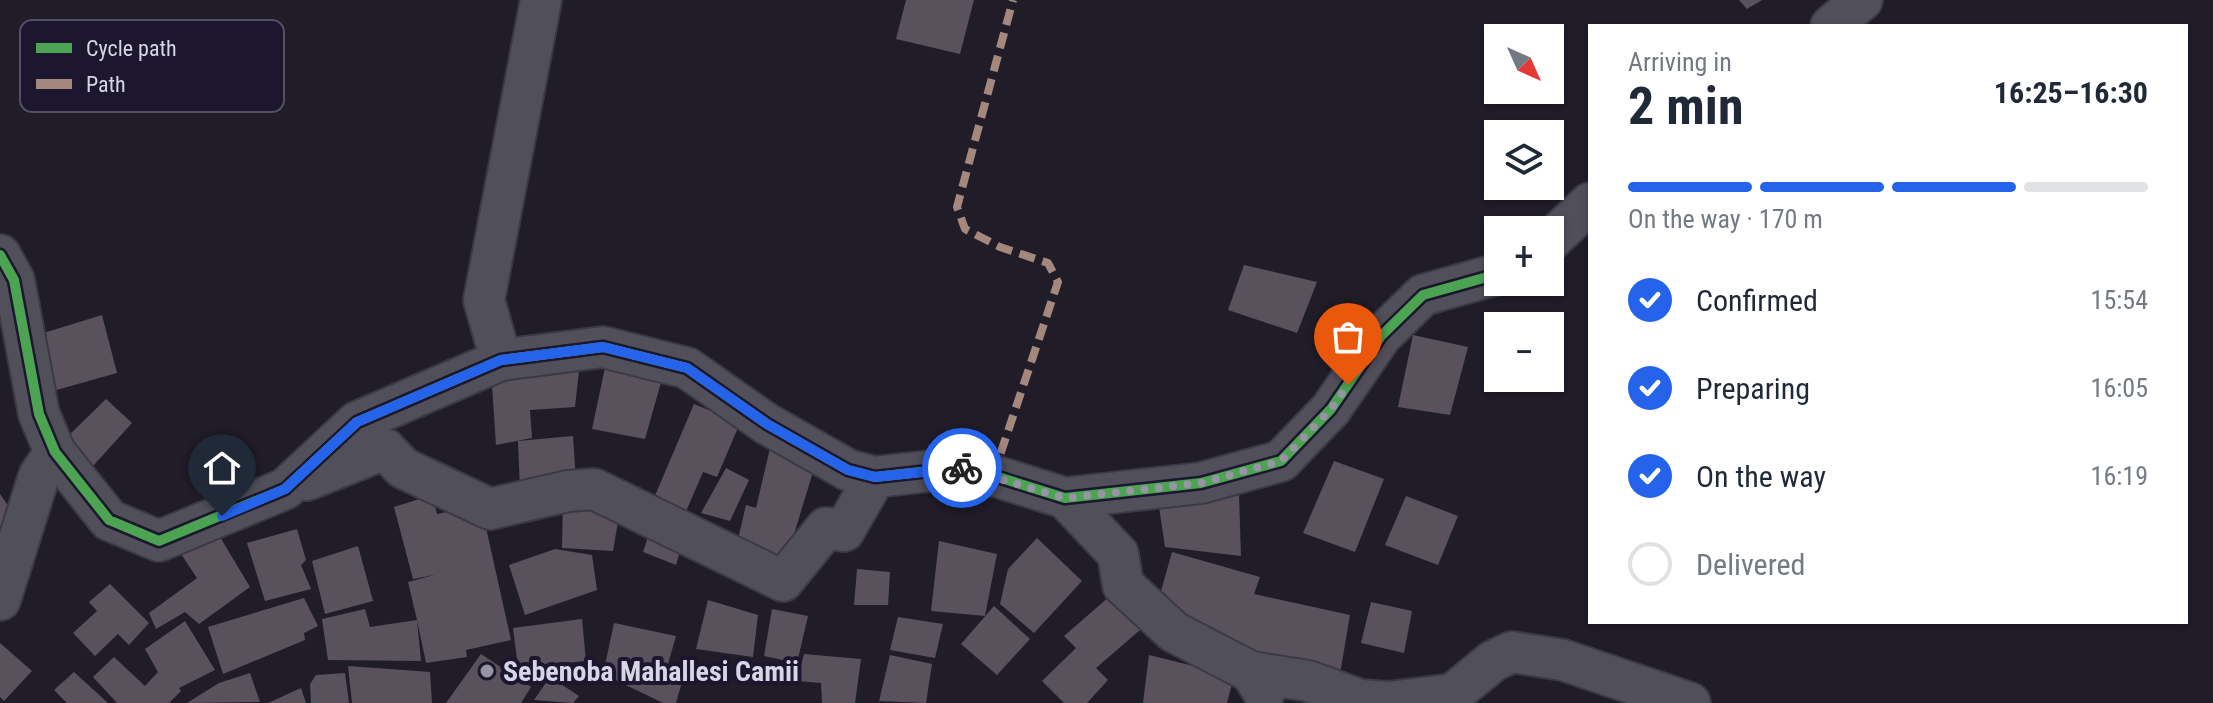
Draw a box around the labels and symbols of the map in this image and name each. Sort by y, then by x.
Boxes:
legend [20,20,284,112]
north arrow [1484,24,1564,104]
text: Cycle path [86,36,177,61]
text: Path [86,72,126,97]
pin [1314,303,1382,385]
courier [922,428,1002,508]
pin [188,434,256,516]
place label: Sebenoba Mahallesi Camii [503,655,799,688]
marker: Sebenoba Mahallesi Camii [478,662,496,680]

